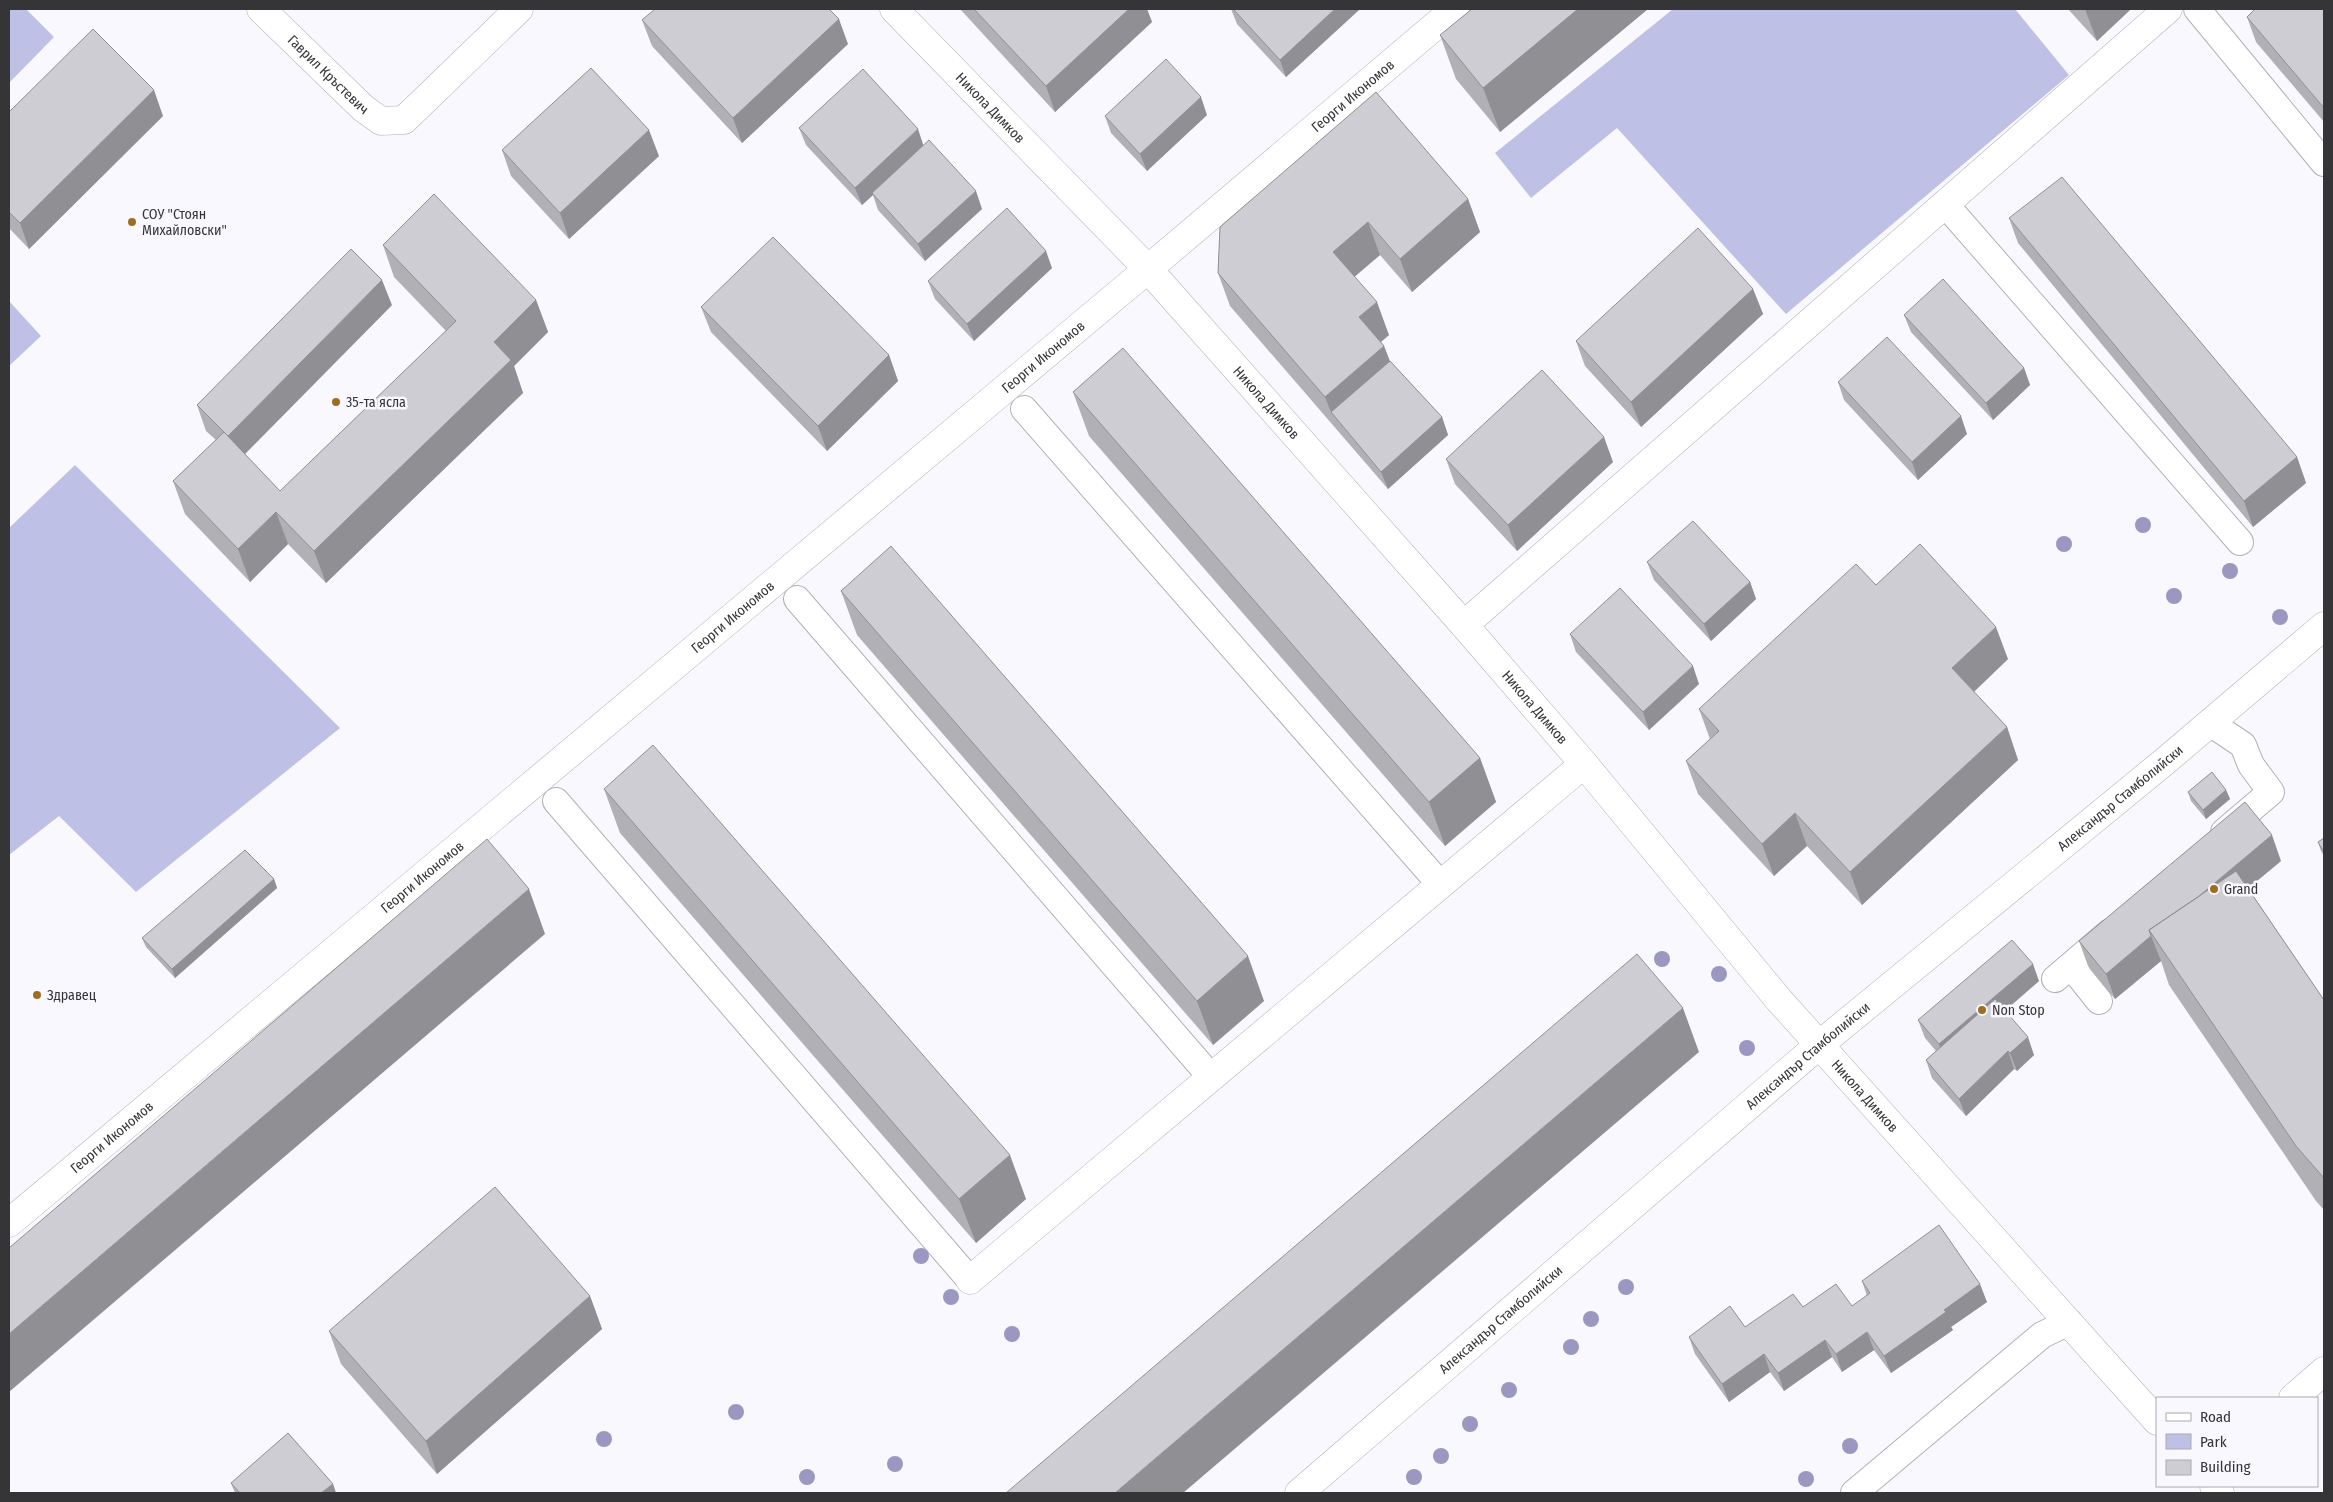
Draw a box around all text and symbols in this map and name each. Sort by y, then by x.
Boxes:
street label: Гаврил Кръстевич [284,32,372,118]
street label: Георги Икономов [1308,56,1398,136]
street label: Никола Димков [952,69,1028,147]
place label: СОУ "Стоян Михайловски" [142,206,227,239]
marker: СОУ "Стоян Михайловски" [126,216,138,228]
street label: Георги Икономов [998,318,1088,397]
street label: Никола Димков [1229,363,1303,443]
place label: 35-та ясла [346,394,406,411]
marker: 35-та ясла [330,396,342,408]
street label: Георги Икономов [688,578,778,657]
street label: Никола Димков [1498,667,1571,748]
street label: Александър Стамболийски [2054,742,2187,855]
street label: Георги Икономов [378,838,468,917]
place label: Grand [2224,881,2258,898]
marker: Grand [2208,883,2220,895]
place label: Здравец [47,987,97,1004]
marker: Здравец [31,989,43,1001]
street label: Александър Стамболийски [1743,999,1874,1113]
place label: Non Stop [1992,1002,2045,1019]
marker: Non Stop [1976,1004,1988,1016]
street label: Никола Димков [1828,1056,1902,1136]
street label: Георги Икономов [67,1098,157,1177]
street label: Александър Стамболийски [1436,1262,1566,1378]
legend [2156,1397,2318,1487]
text: Road [2200,1408,2231,1426]
text: Park [2200,1433,2227,1451]
text: Building [2200,1458,2251,1476]

